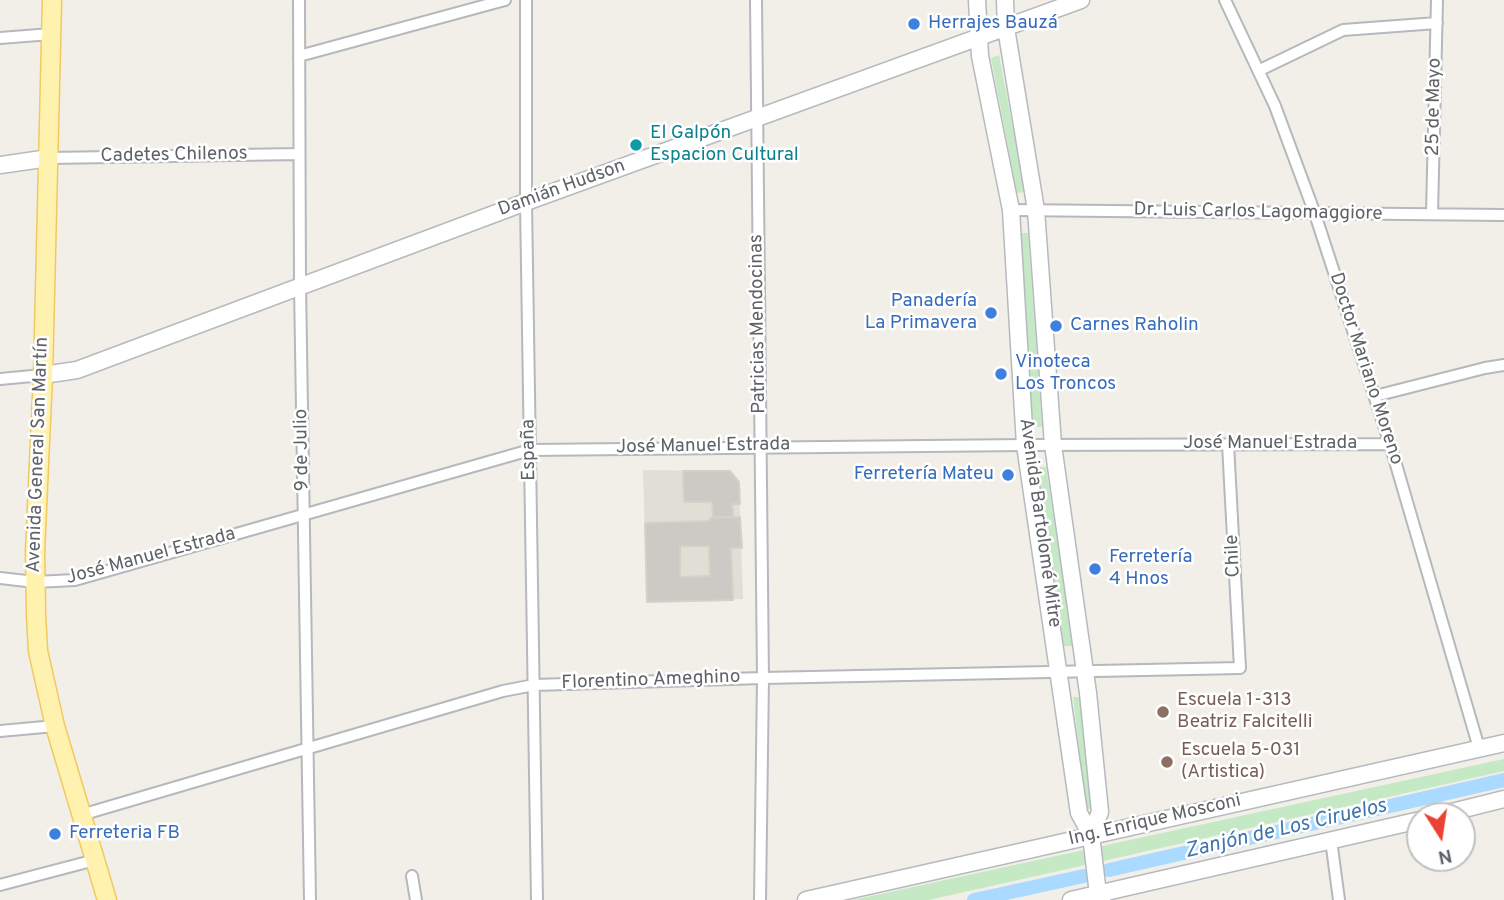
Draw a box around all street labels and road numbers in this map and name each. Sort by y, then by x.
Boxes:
street label: 25 de Mayo [1423,58,1447,156]
street label: Cadetes Chilenos [100,143,248,169]
street label: Damián Hudson [495,155,629,223]
street label: Dr. Luis Carlos Lagomaggiore [1133,199,1383,227]
street label: Patricias Mendocinas [746,234,772,414]
street label: Doctor Mariano Moreno [1323,270,1407,468]
street label: Avenida General San Martín [23,337,55,573]
street label: 9 de Julio [291,408,315,492]
street label: Avenida Bartolomé Mitre [1013,417,1065,629]
street label: España [518,419,542,481]
street label: José Manuel Estrada [1183,433,1357,455]
street label: José Manuel Estrada [616,434,790,460]
street label: José Manuel Estrada [64,523,238,591]
street label: Chile [1221,534,1247,578]
street label: Florentino Ameghino [561,666,741,696]
street label: Ing. Enrique Mosconi [1067,790,1243,852]

